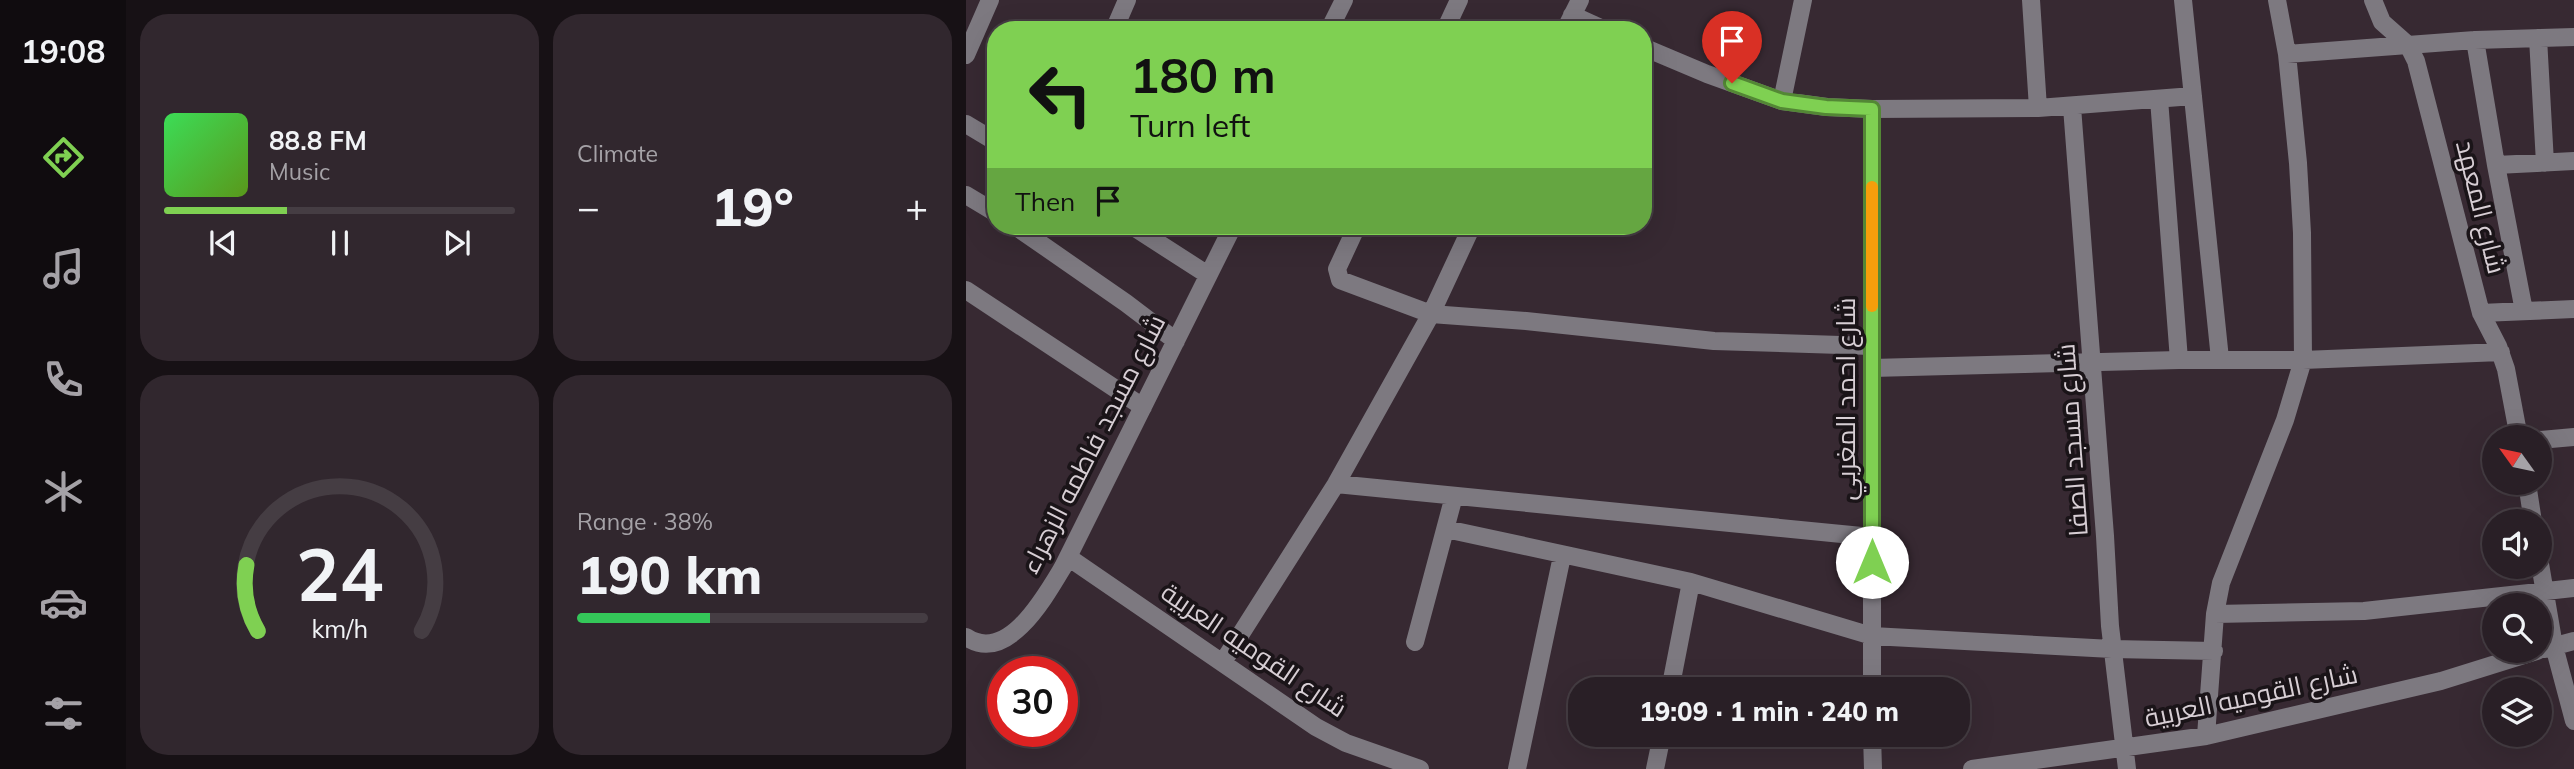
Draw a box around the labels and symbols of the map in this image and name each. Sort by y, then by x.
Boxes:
pin [1702,11,1762,83]
street label: شارع المعهد [2448,137,2514,277]
street label: شارع احمد المغربي [1829,298,1867,500]
street label: شارع مسجد فاطمه الزهراء [1013,309,1173,579]
street label: شارع مسجد الصفا [2048,342,2096,538]
north arrow [2482,425,2552,495]
position arrow [1835,525,1909,599]
street label: شارع القوميه العربية [1154,575,1354,725]
speed limit sign: 30 [987,656,1078,747]
street label: شارع القوميه العربية [2141,657,2361,735]

